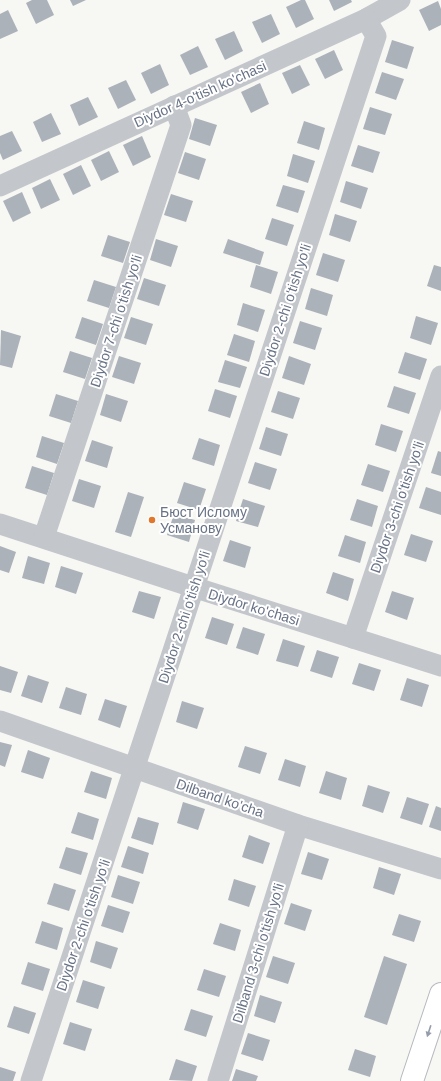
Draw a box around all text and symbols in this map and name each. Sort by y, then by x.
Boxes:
street label: Diydor 4-o'tish ko'chasi [131,58,269,130]
street label: Diydor 2-chi o'tish yo'li [256,242,314,378]
street label: Diydor 7-chi o'tish yo'li [87,253,145,389]
street label: Diydor 3-chi o'tish yo'li [367,439,427,575]
place label: Бюст Ислому Усманову [160,504,247,536]
marker: Бюст Ислому Усманову [147,515,157,525]
street label: Diydor 2-chi o'tish yo'li [155,549,213,685]
street label: Diydor ko'chasi [206,586,302,628]
street label: Dilband ko'cha [174,776,266,821]
street label: Diydor 2-chi o'tish yo'li [53,857,113,993]
street label: Dilband 3-chi o'tish yo'li [229,881,287,1025]
one-way arrow [426,1026,432,1038]

